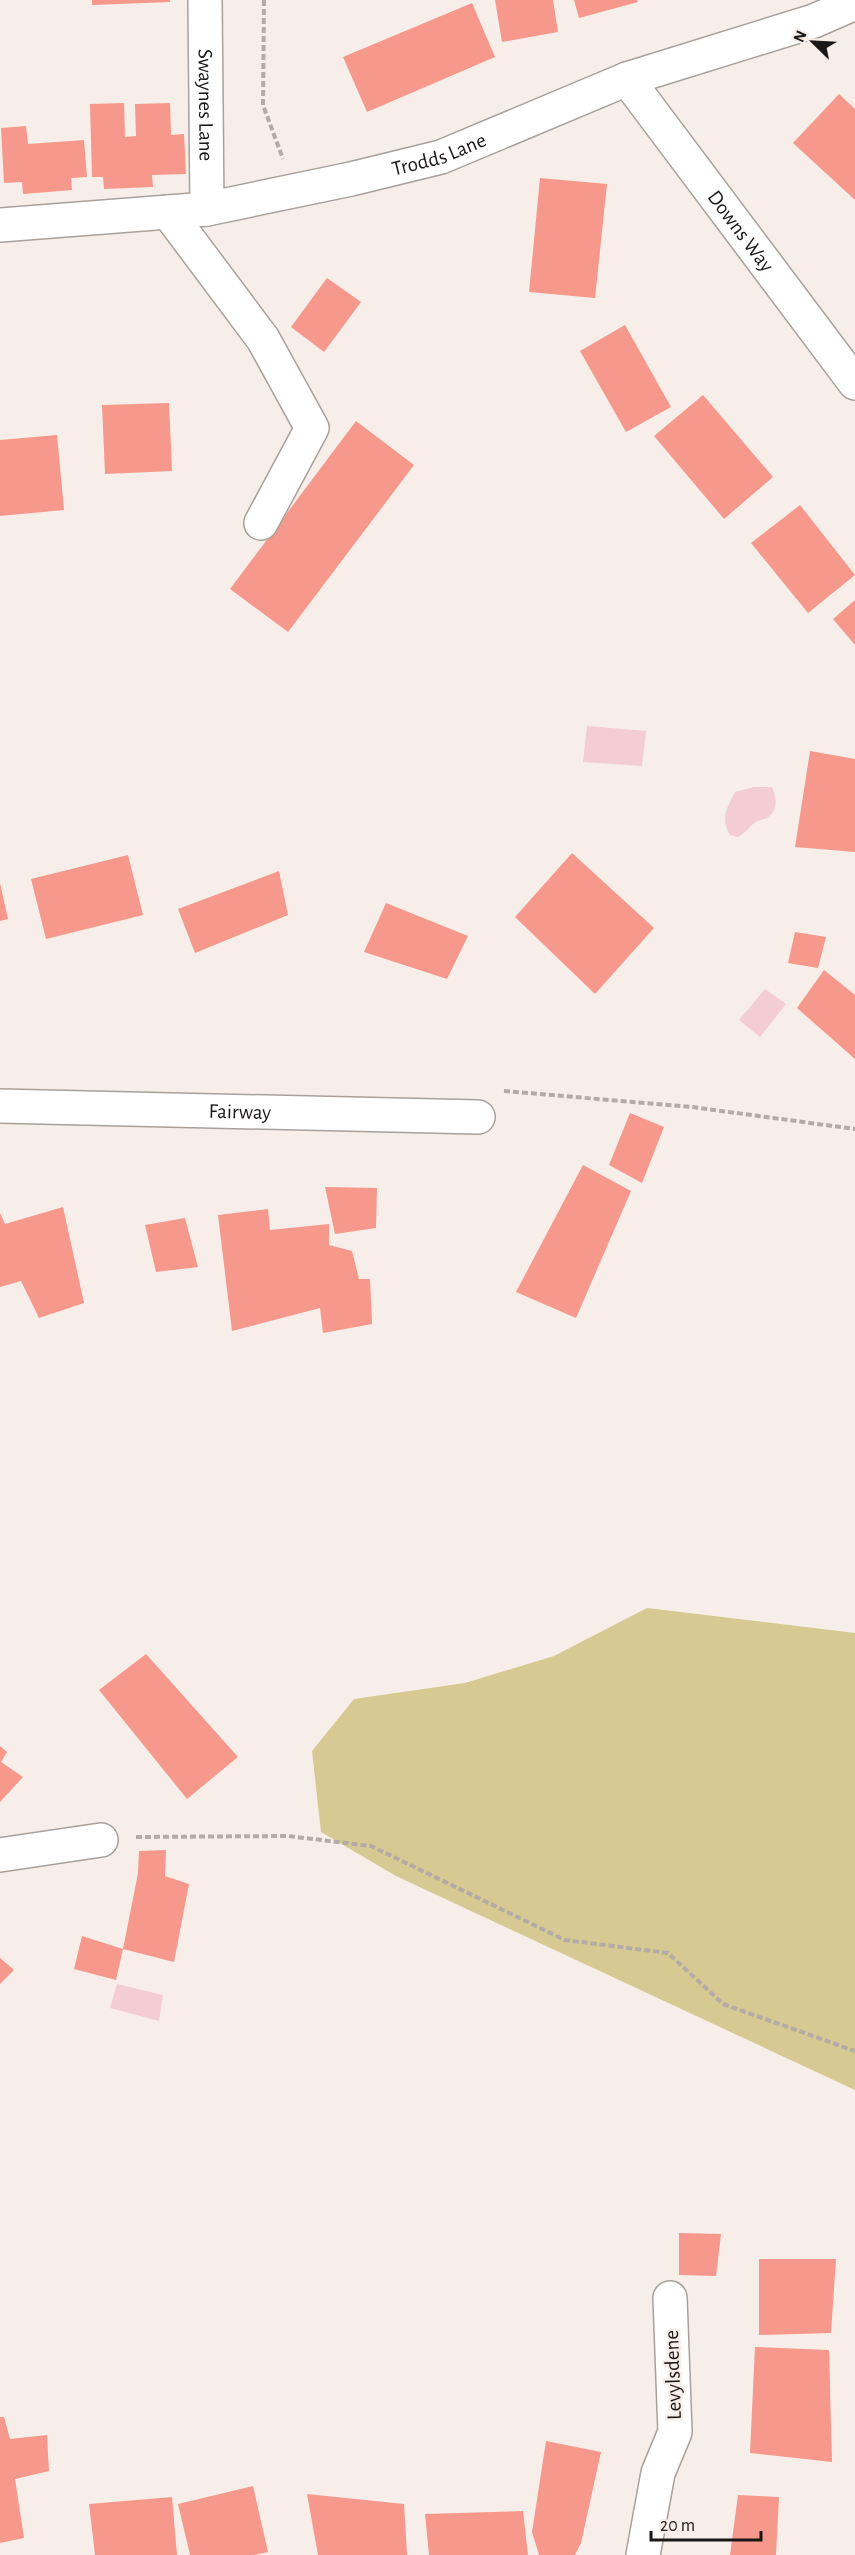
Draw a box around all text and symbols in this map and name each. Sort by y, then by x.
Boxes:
north arrow [783,12,843,72]
text: N [791,28,810,45]
street label: Swaynes Lane [195,49,217,161]
street label: Trodds Lane [390,129,489,179]
street label: Downs Way [704,186,778,276]
street label: Fairway [208,1100,271,1123]
street label: Levylsdene [661,2330,685,2420]
scale bar [651,2504,760,2542]
text: 20 m [660,2517,695,2535]

